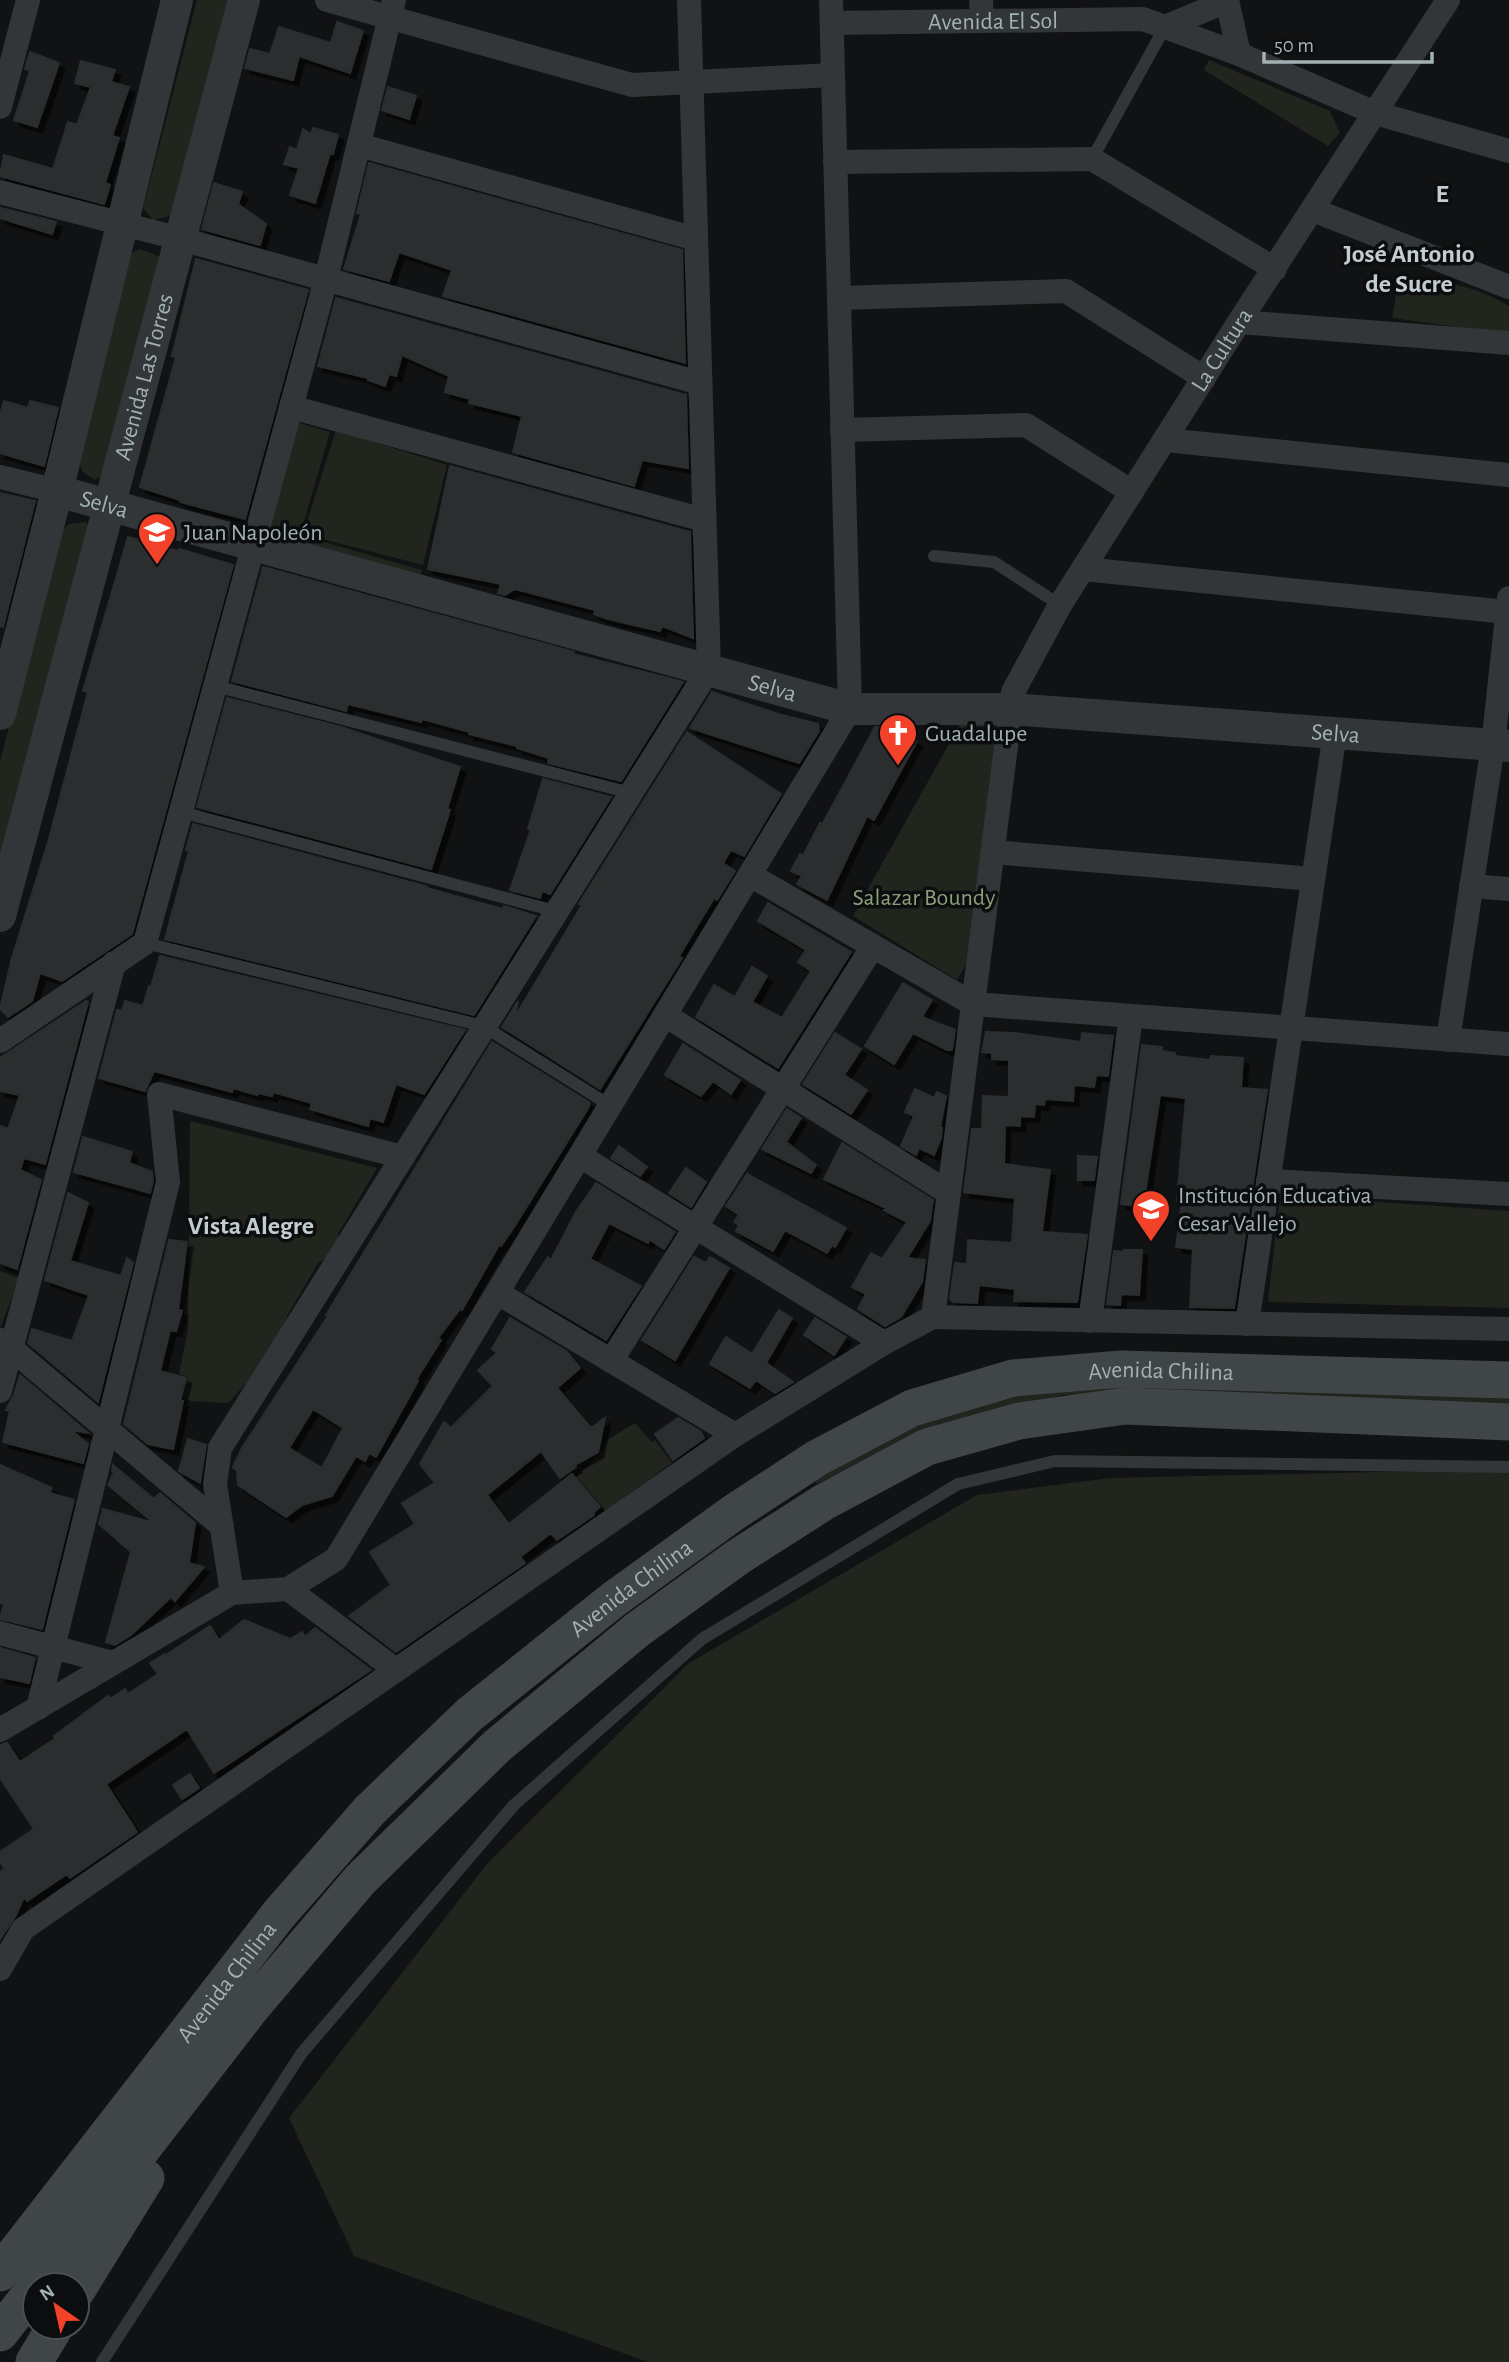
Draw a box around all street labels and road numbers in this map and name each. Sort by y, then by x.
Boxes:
street label: Avenida El Sol [928,9,1058,35]
street label: Avenida Las Torres [111,291,178,463]
street label: La Cultura [1187,304,1258,396]
street label: Selva [77,487,131,523]
street label: Selva [746,671,799,707]
street label: Selva [1310,720,1361,748]
street label: Avenida Chilina [1087,1358,1234,1385]
street label: Avenida Chilina [566,1535,697,1642]
street label: Avenida Chilina [173,1917,282,2047]

